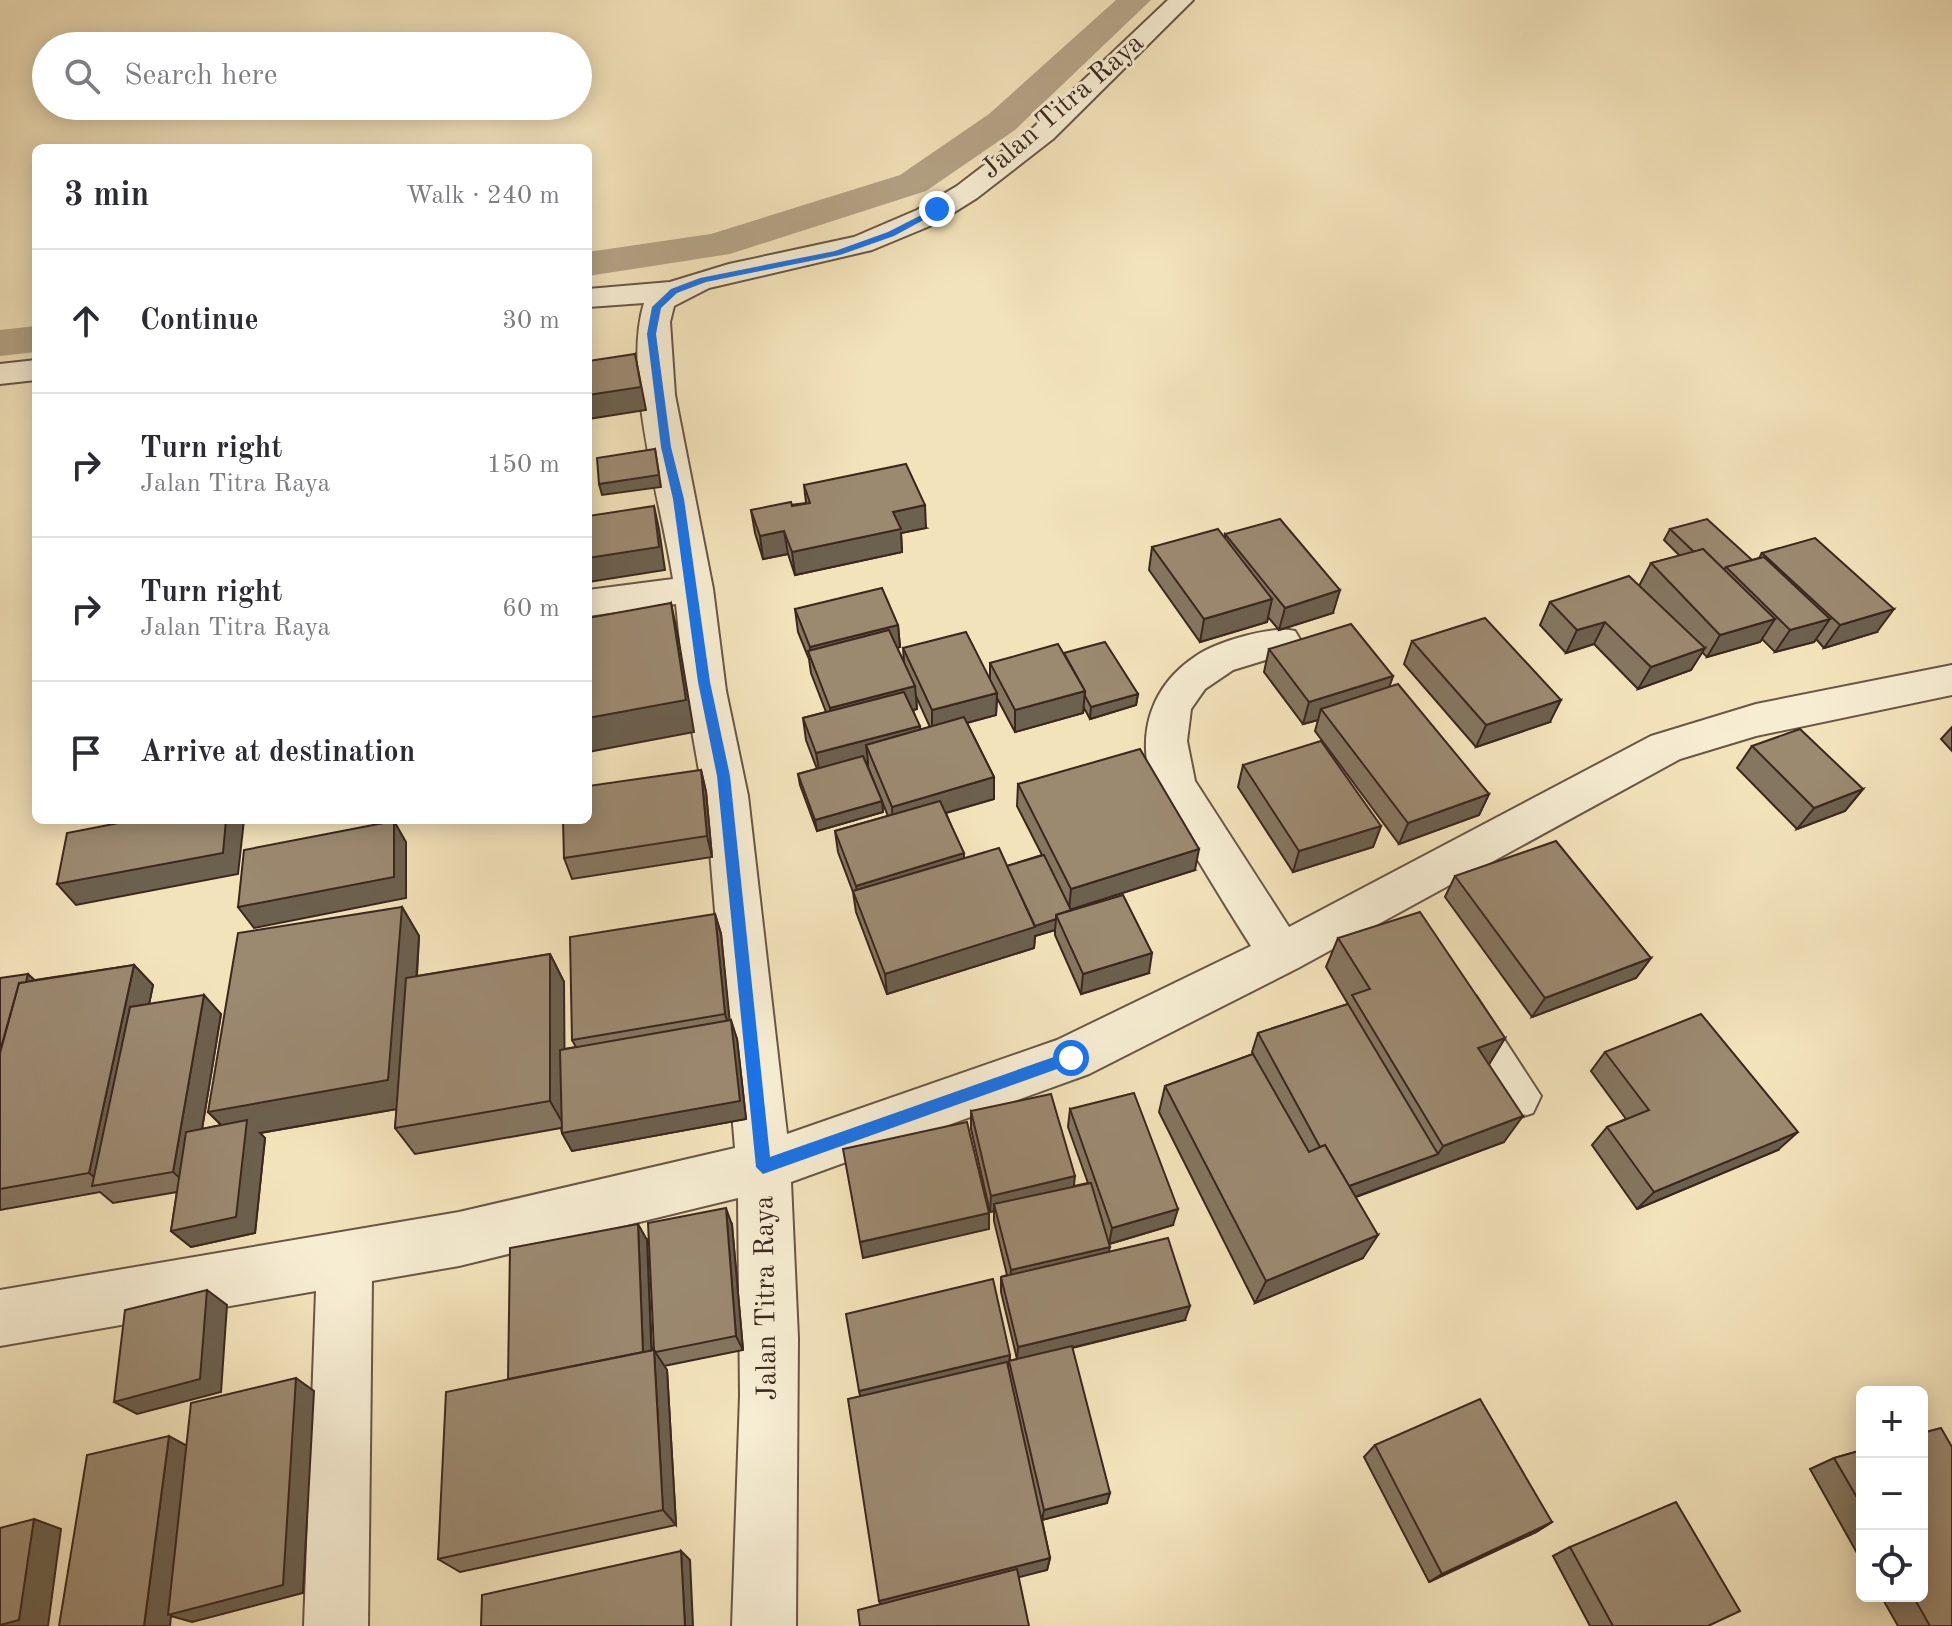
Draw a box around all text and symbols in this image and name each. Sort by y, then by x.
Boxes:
street label: Jalan Titra Raya [976,29,1150,185]
search box [32,32,592,120]
icon: search [60,54,104,98]
text: Search here [124,61,278,91]
text: 3 min [64,179,149,213]
text: Walk · 240 m [406,183,560,209]
route end [919,191,955,227]
icon: ahead [64,299,108,343]
text: Continue [140,306,259,336]
text: 30 m [502,308,560,334]
text: Turn right [140,434,282,464]
icon: right [64,443,108,487]
text: 150 m [487,452,560,478]
text: Jalan Titra Raya [140,471,330,497]
text: Turn right [140,578,282,608]
icon: right [64,587,108,631]
text: 60 m [502,596,560,622]
text: Jalan Titra Raya [140,615,330,641]
icon: arrive [64,731,108,775]
text: Arrive at destination [140,738,415,768]
route start [1053,1040,1089,1076]
street label: Jalan Titra Raya [751,1195,783,1401]
map controls [1856,1386,1928,1602]
button: + [1856,1386,1928,1458]
button: − [1856,1458,1928,1530]
button: locate [1856,1530,1928,1602]

